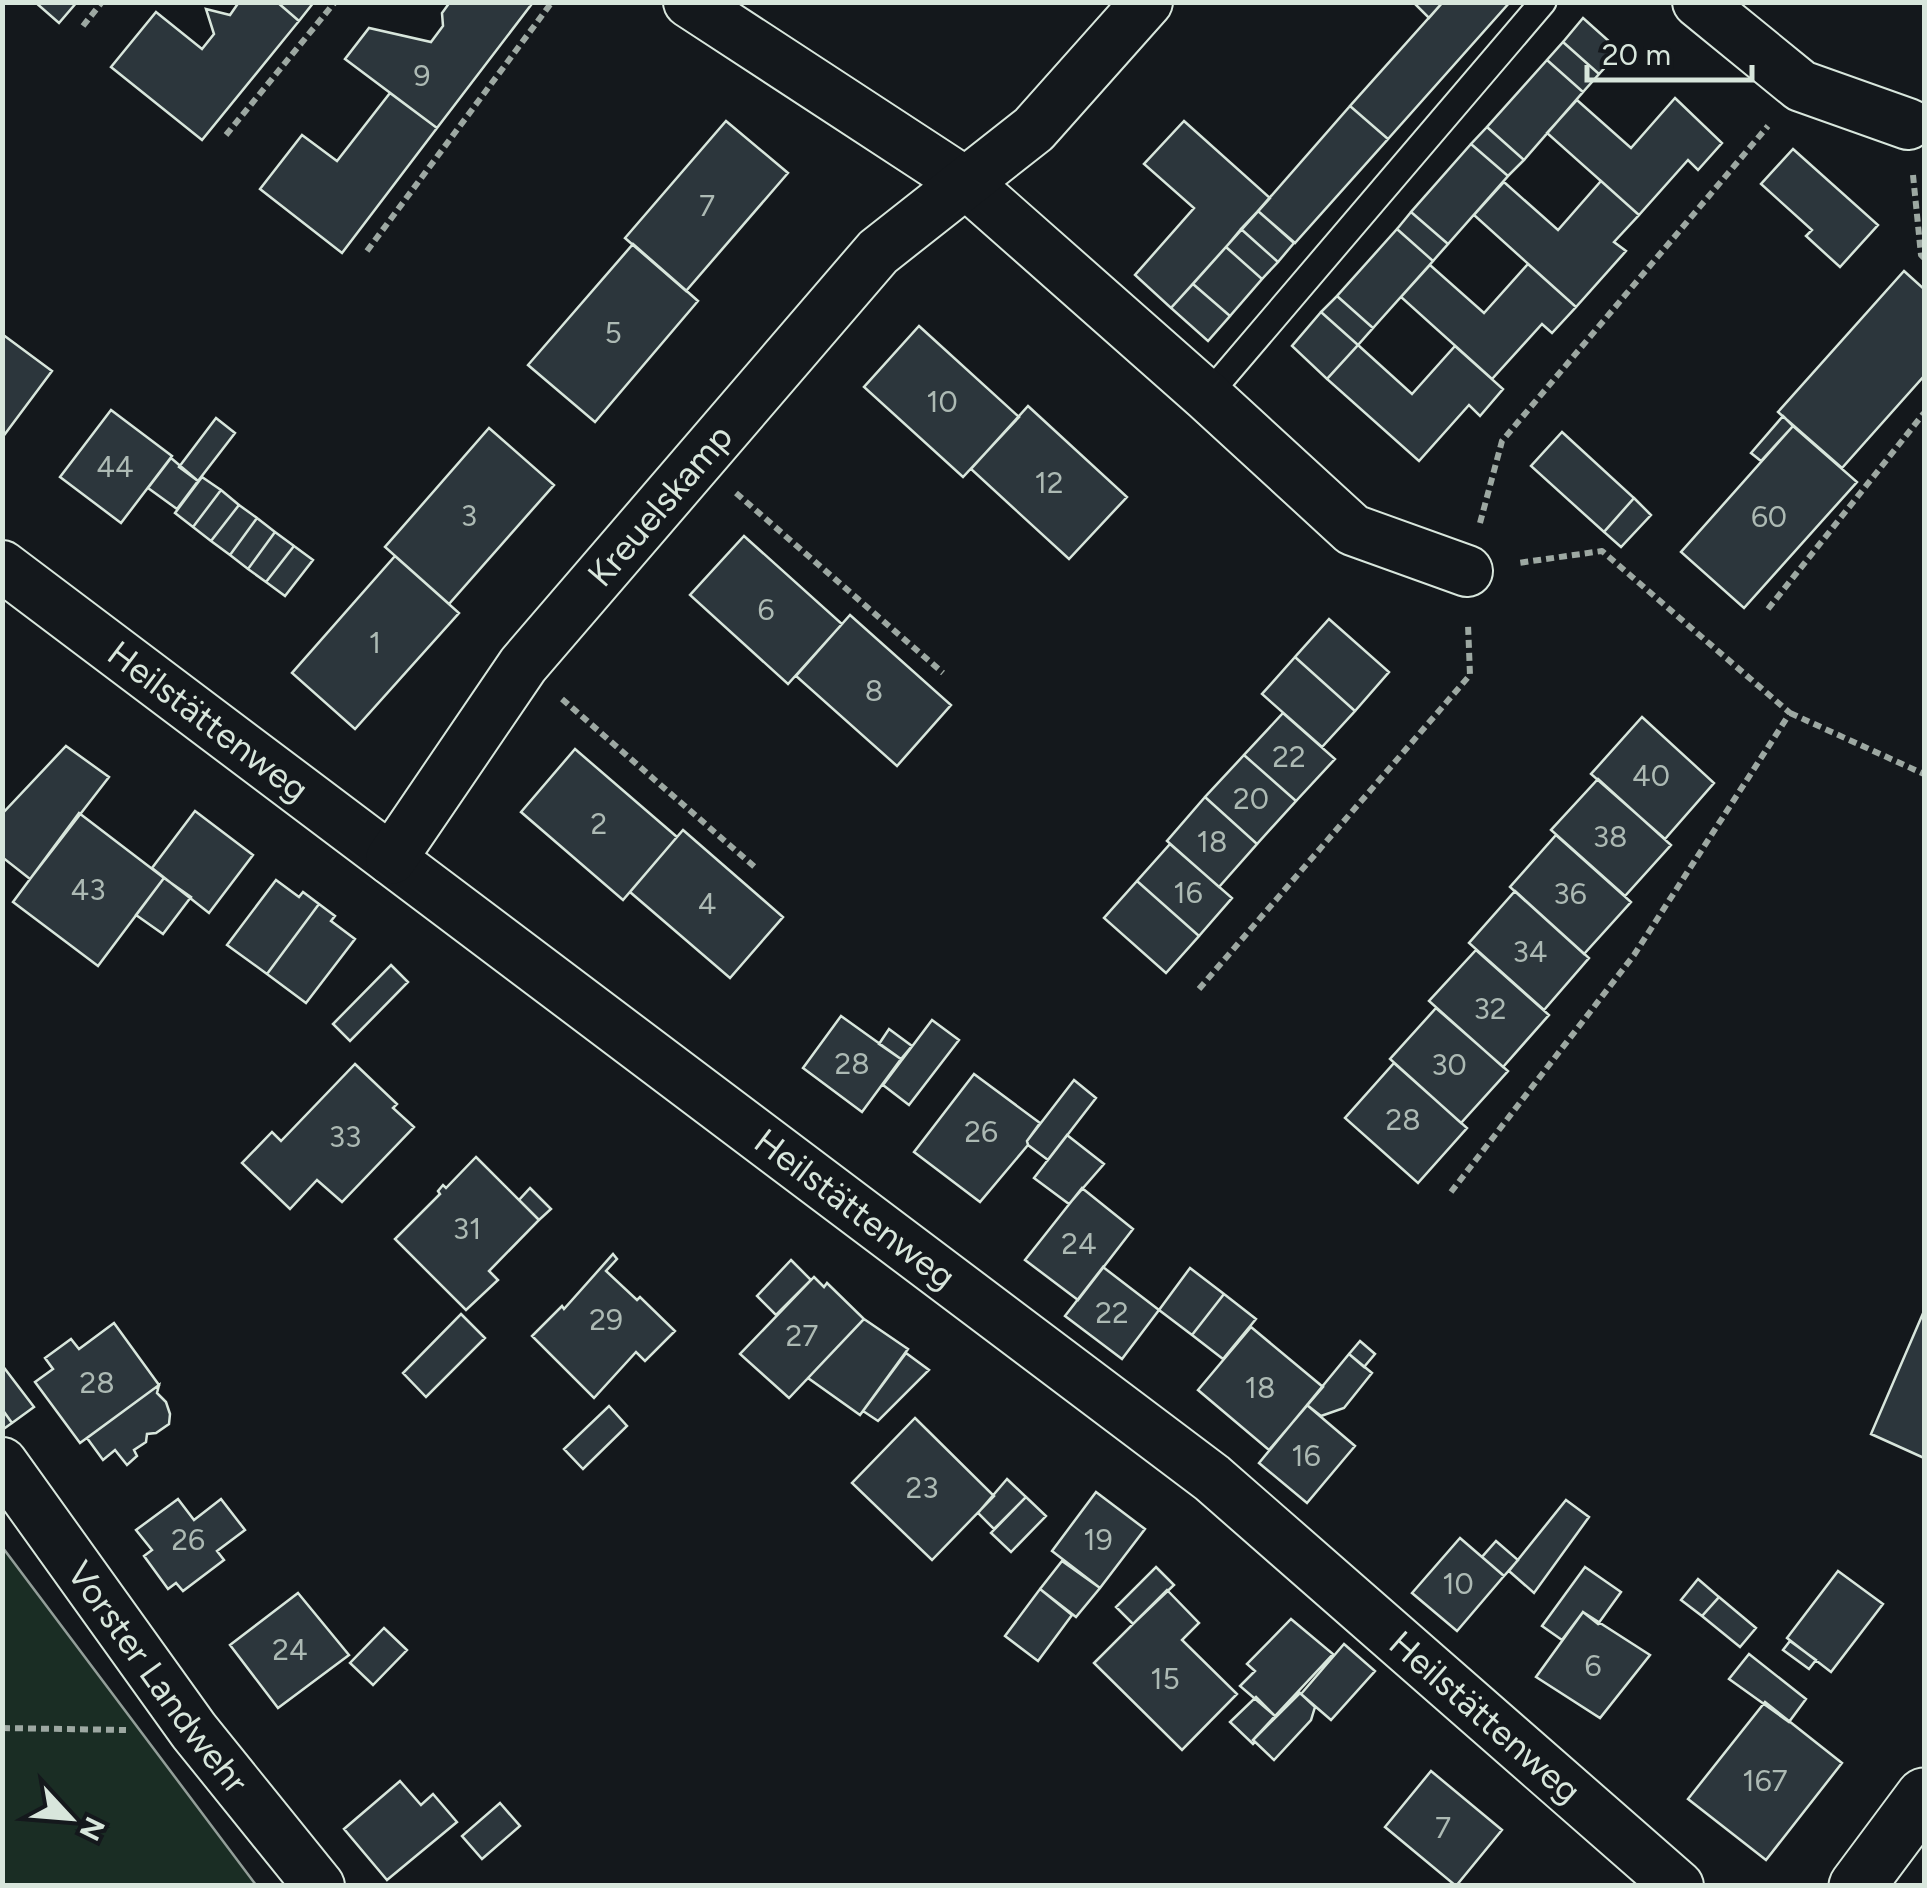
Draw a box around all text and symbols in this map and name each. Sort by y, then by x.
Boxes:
scale bar [1587,20,1752,82]
text: 20 m [1602,36,1671,73]
house number: 9 [414,57,430,94]
house number: 7 [699,187,715,224]
house number: 5 [604,314,622,351]
house number: 10 [926,383,958,420]
street label: Kreuelskamp [579,416,741,595]
house number: 44 [96,448,134,485]
house number: 12 [1034,464,1064,501]
house number: 3 [461,497,477,534]
house number: 60 [1751,498,1787,535]
house number: 6 [758,591,775,628]
house number: 1 [369,624,381,661]
street label: Heilstättenweg [100,632,317,810]
house number: 8 [865,672,883,709]
house number: 22 [1272,738,1306,775]
house number: 40 [1632,757,1670,794]
house number: 20 [1233,780,1269,817]
house number: 2 [591,805,607,842]
house number: 38 [1593,818,1627,855]
house number: 18 [1197,823,1227,860]
house number: 43 [71,871,105,908]
house number: 16 [1173,874,1203,911]
house number: 36 [1553,875,1587,912]
house number: 4 [698,885,716,922]
house number: 34 [1513,933,1547,970]
house number: 32 [1473,990,1507,1027]
house number: 28 [834,1045,870,1082]
house number: 30 [1431,1046,1467,1083]
house number: 28 [1385,1101,1421,1138]
house number: 26 [964,1113,998,1150]
house number: 33 [329,1118,361,1155]
street label: Heilstättenweg [746,1120,963,1298]
house number: 31 [453,1210,481,1247]
house number: 24 [1061,1225,1097,1262]
house number: 22 [1095,1294,1129,1331]
house number: 29 [589,1301,623,1338]
house number: 27 [786,1317,818,1354]
house number: 28 [79,1364,115,1401]
house number: 18 [1245,1369,1275,1406]
house number: 16 [1291,1437,1321,1474]
house number: 23 [905,1469,939,1506]
house number: 26 [171,1521,205,1558]
house number: 19 [1083,1521,1113,1558]
street label: Vorster Landwehr [58,1553,257,1802]
house number: 10 [1442,1565,1474,1602]
street label: Heilstättenweg [1381,1622,1589,1812]
house number: 24 [272,1631,308,1668]
house number: 6 [1585,1647,1602,1684]
house number: 15 [1150,1660,1180,1697]
house number: 167 [1742,1762,1788,1799]
north arrow [20,1768,120,1868]
house number: 7 [1435,1809,1451,1846]
text: N [72,1812,112,1846]

